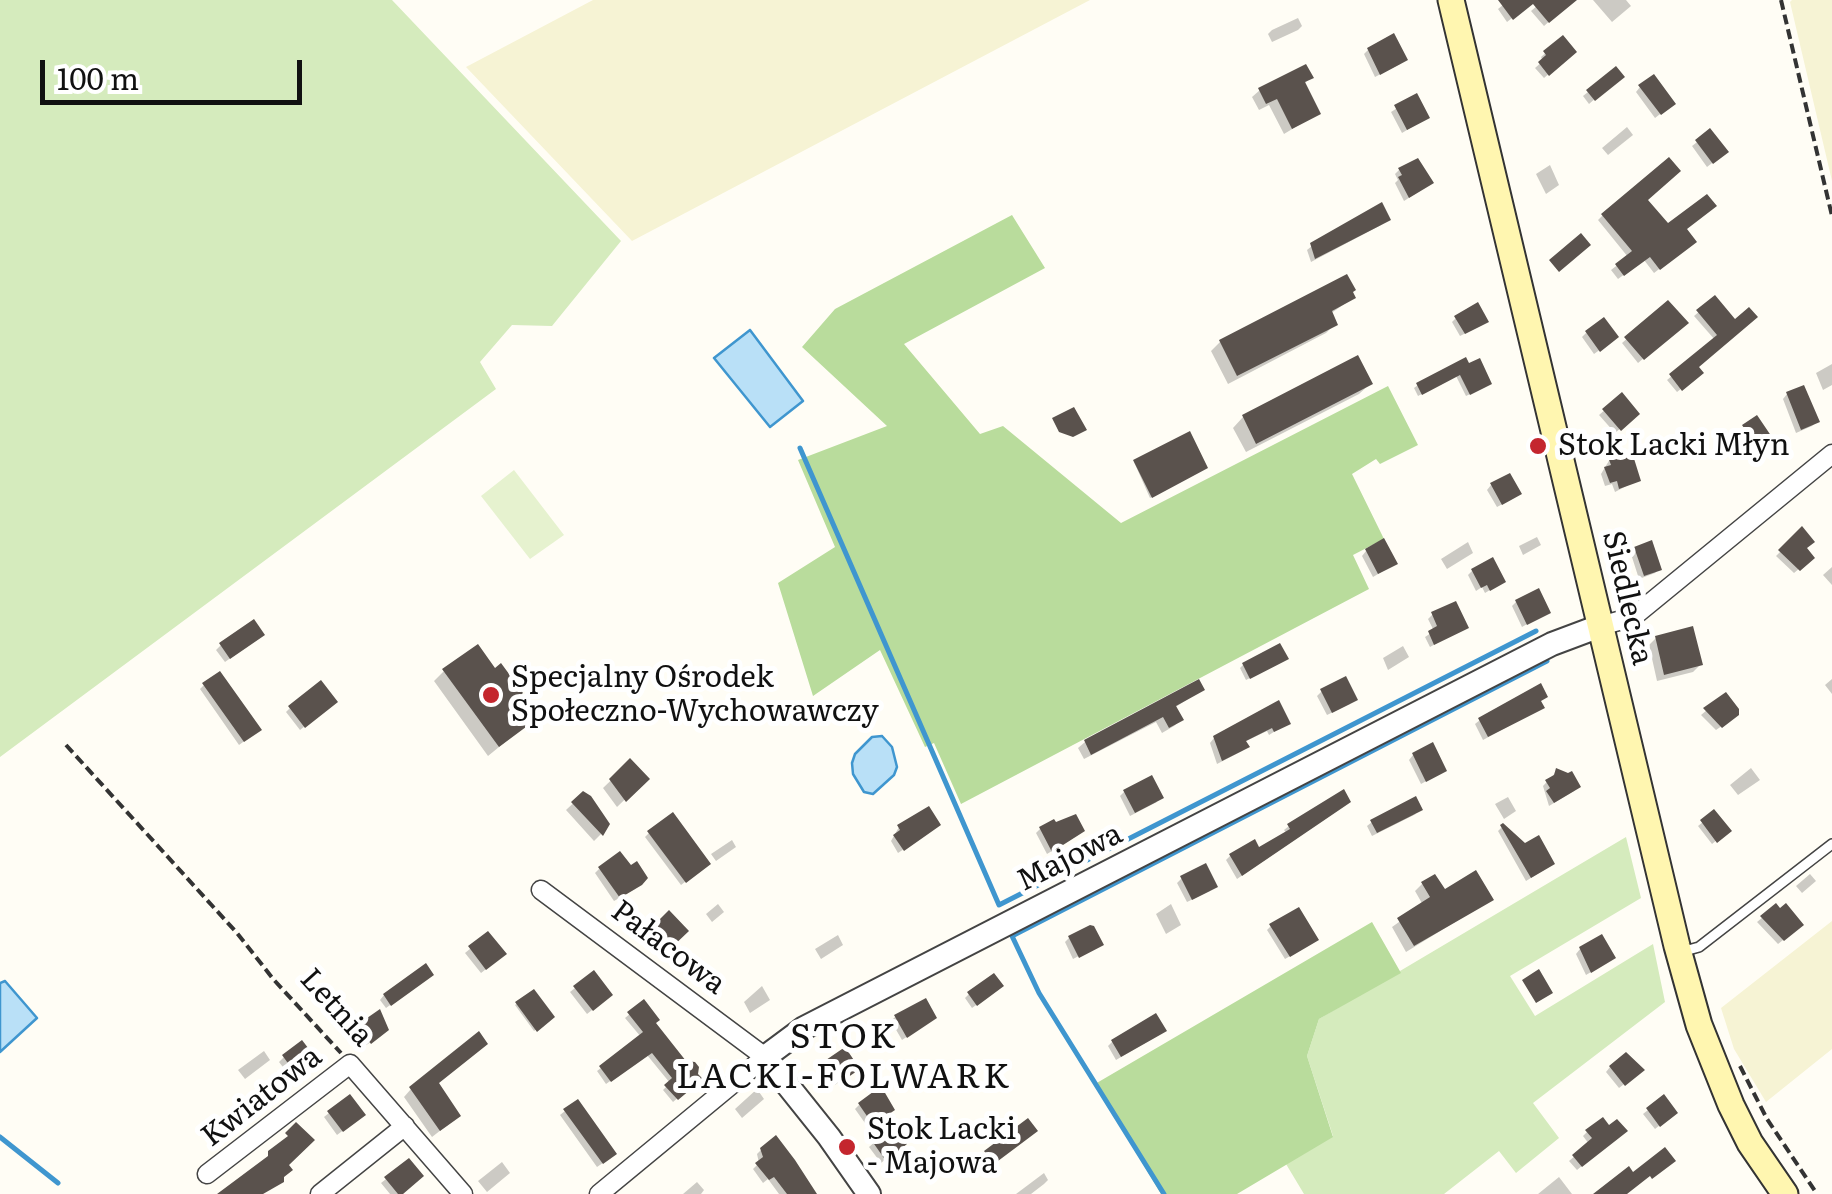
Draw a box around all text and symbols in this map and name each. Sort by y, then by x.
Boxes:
scale bar [45,40,308,102]
text: 100 m [57,55,139,99]
place label: Stok Lacki Młyn [1558,428,1790,464]
marker: Stok Lacki Młyn [1527,435,1549,457]
street label: Siedlecka [1594,528,1660,668]
place label: Specjalny Ośrodek Społeczno-Wychowawczy [511,660,879,730]
marker: Specjalny Ośrodek Społeczno-Wychowawczy [480,684,502,706]
street label: Majowa [1011,816,1129,900]
street label: Pałacowa [604,893,732,1003]
street label: Letnia [292,962,380,1054]
district label: STOK LACKI-FOLWARK [676,1017,1012,1099]
street label: Kwiatowa [195,1039,329,1155]
place label: Stok Lacki - Majowa [867,1112,1016,1182]
marker: Stok Lacki - Majowa [836,1136,858,1158]

